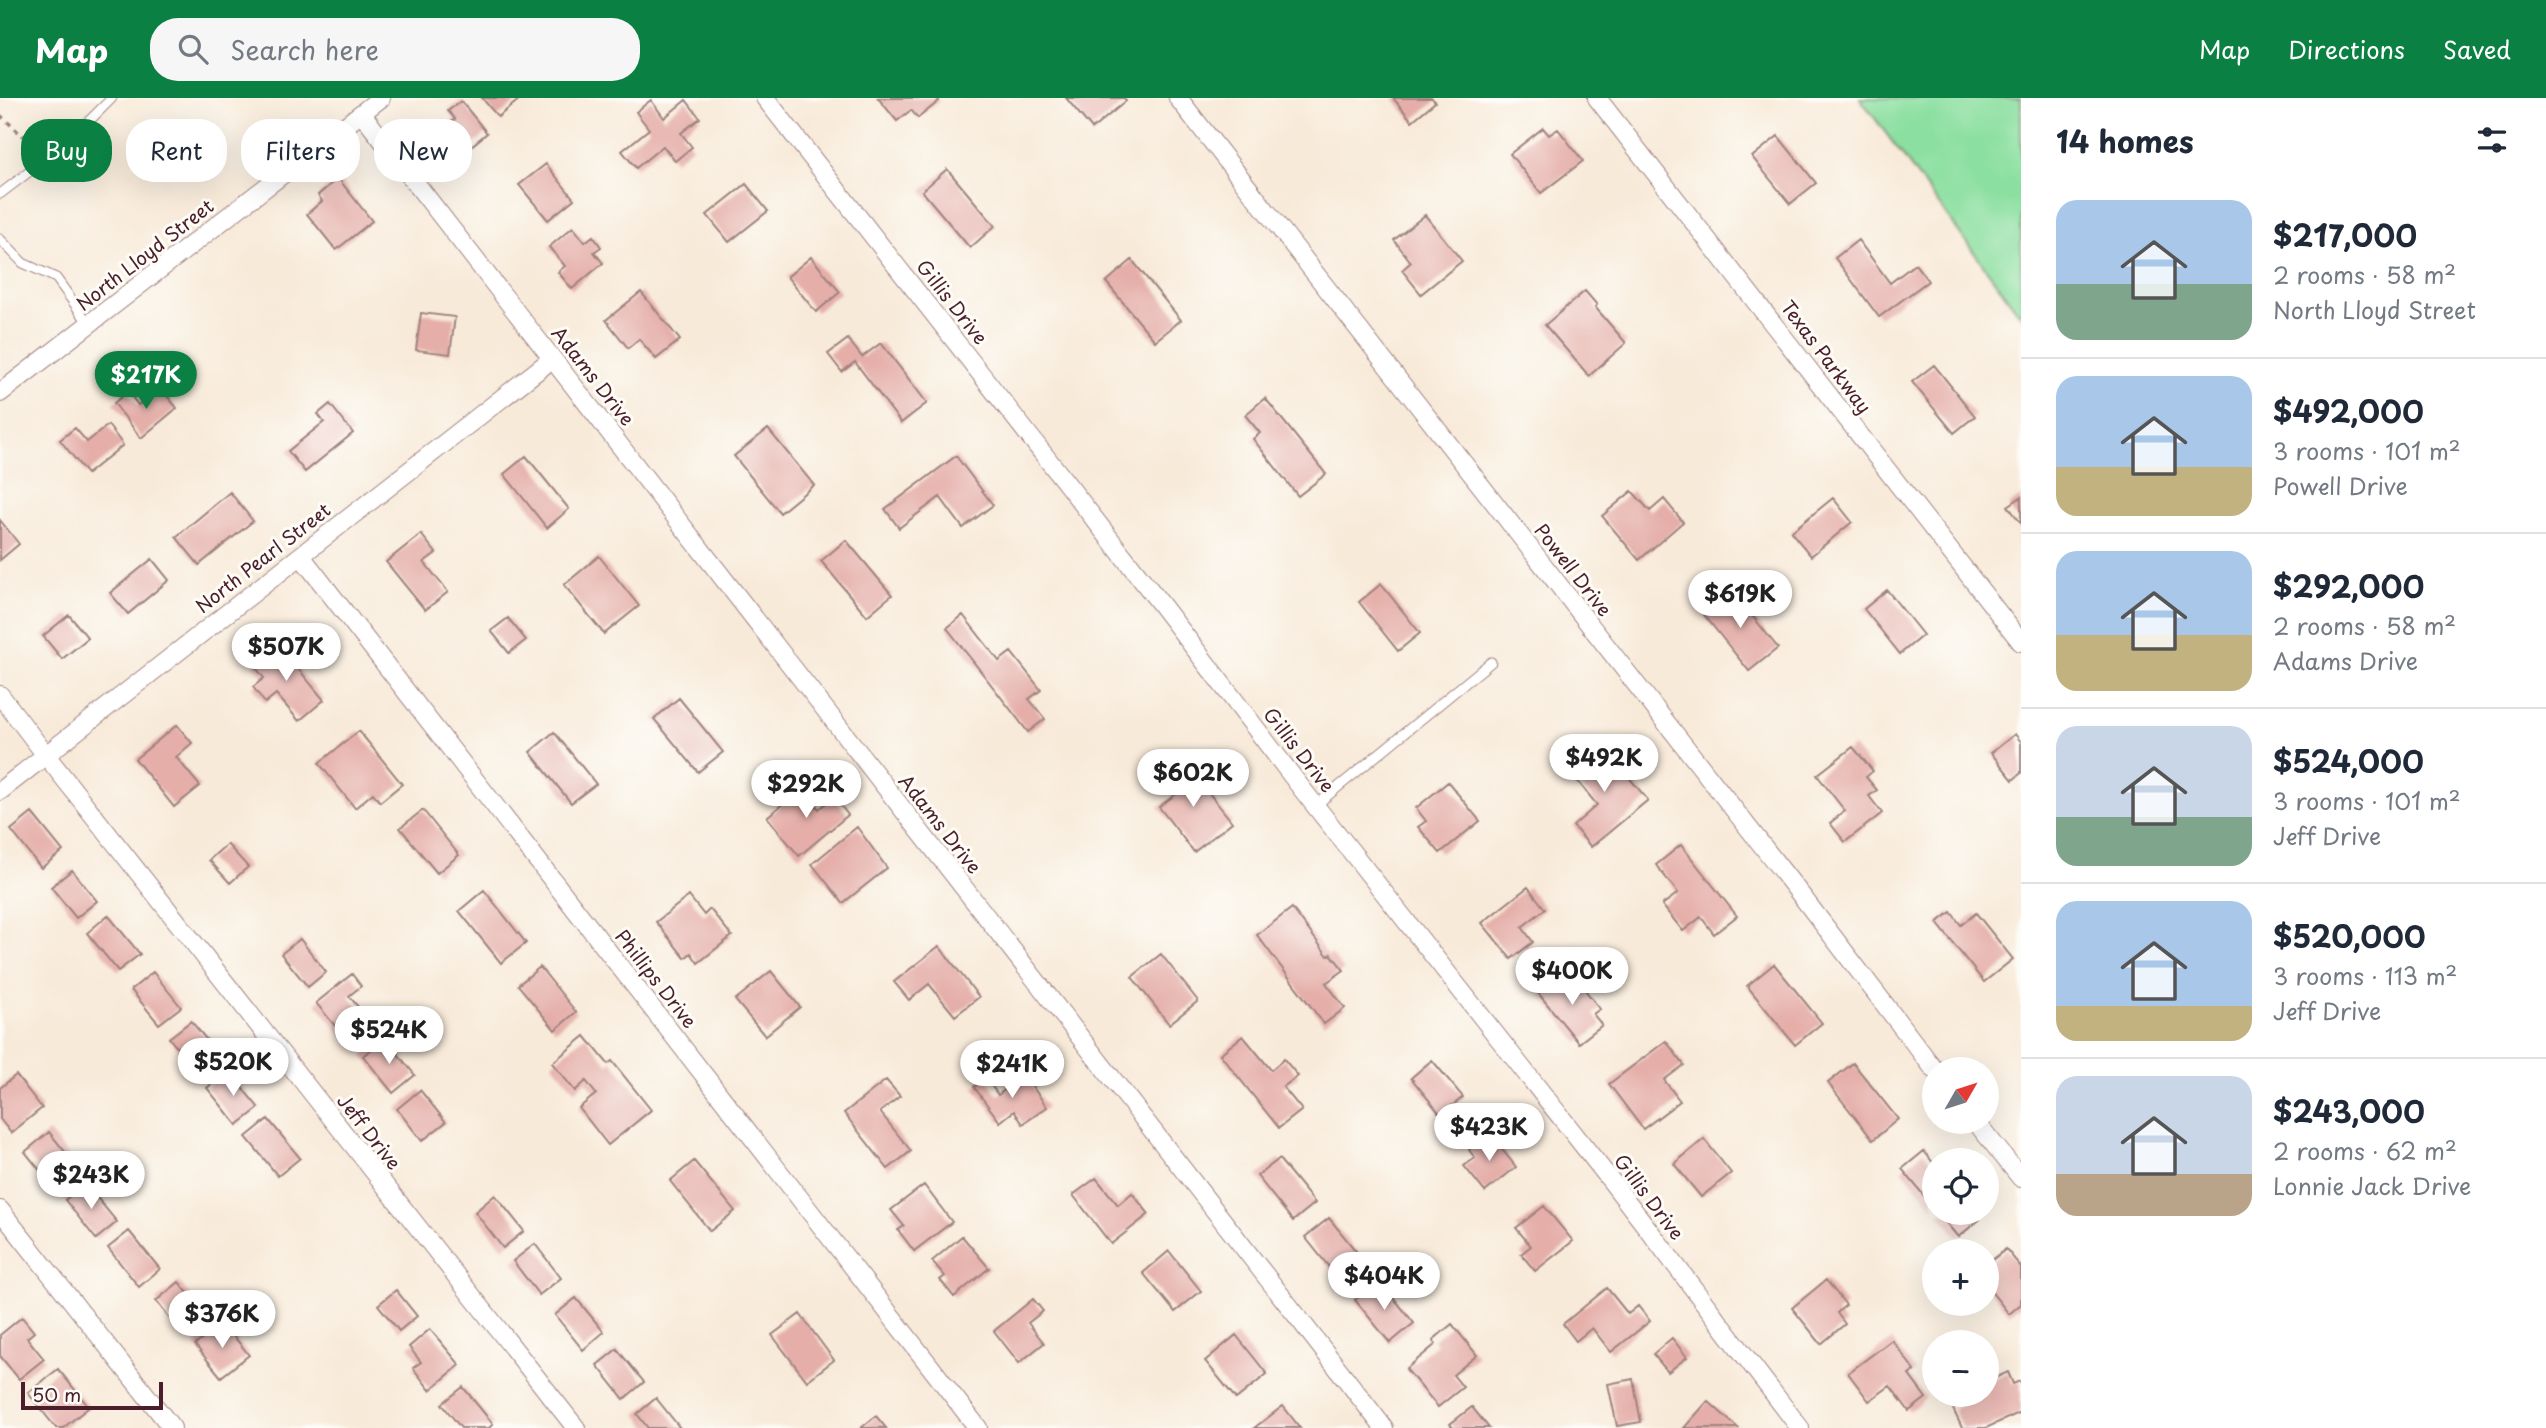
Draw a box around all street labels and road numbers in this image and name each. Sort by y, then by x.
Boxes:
street label: North Lloyd Street [70,191,219,317]
street label: Gillis Drive [911,253,995,350]
street label: Texas Parkway [1775,294,1879,419]
street label: Adams Drive [546,320,642,431]
street label: North Pearl Street [189,495,336,619]
street label: Powell Drive [1529,517,1619,622]
street label: Gillis Drive [1258,701,1342,798]
street label: Adams Drive [893,768,989,879]
street label: Phillips Drive [609,923,704,1034]
street label: Jeff Drive [331,1088,408,1175]
street label: Gillis Drive [1608,1148,1691,1245]

